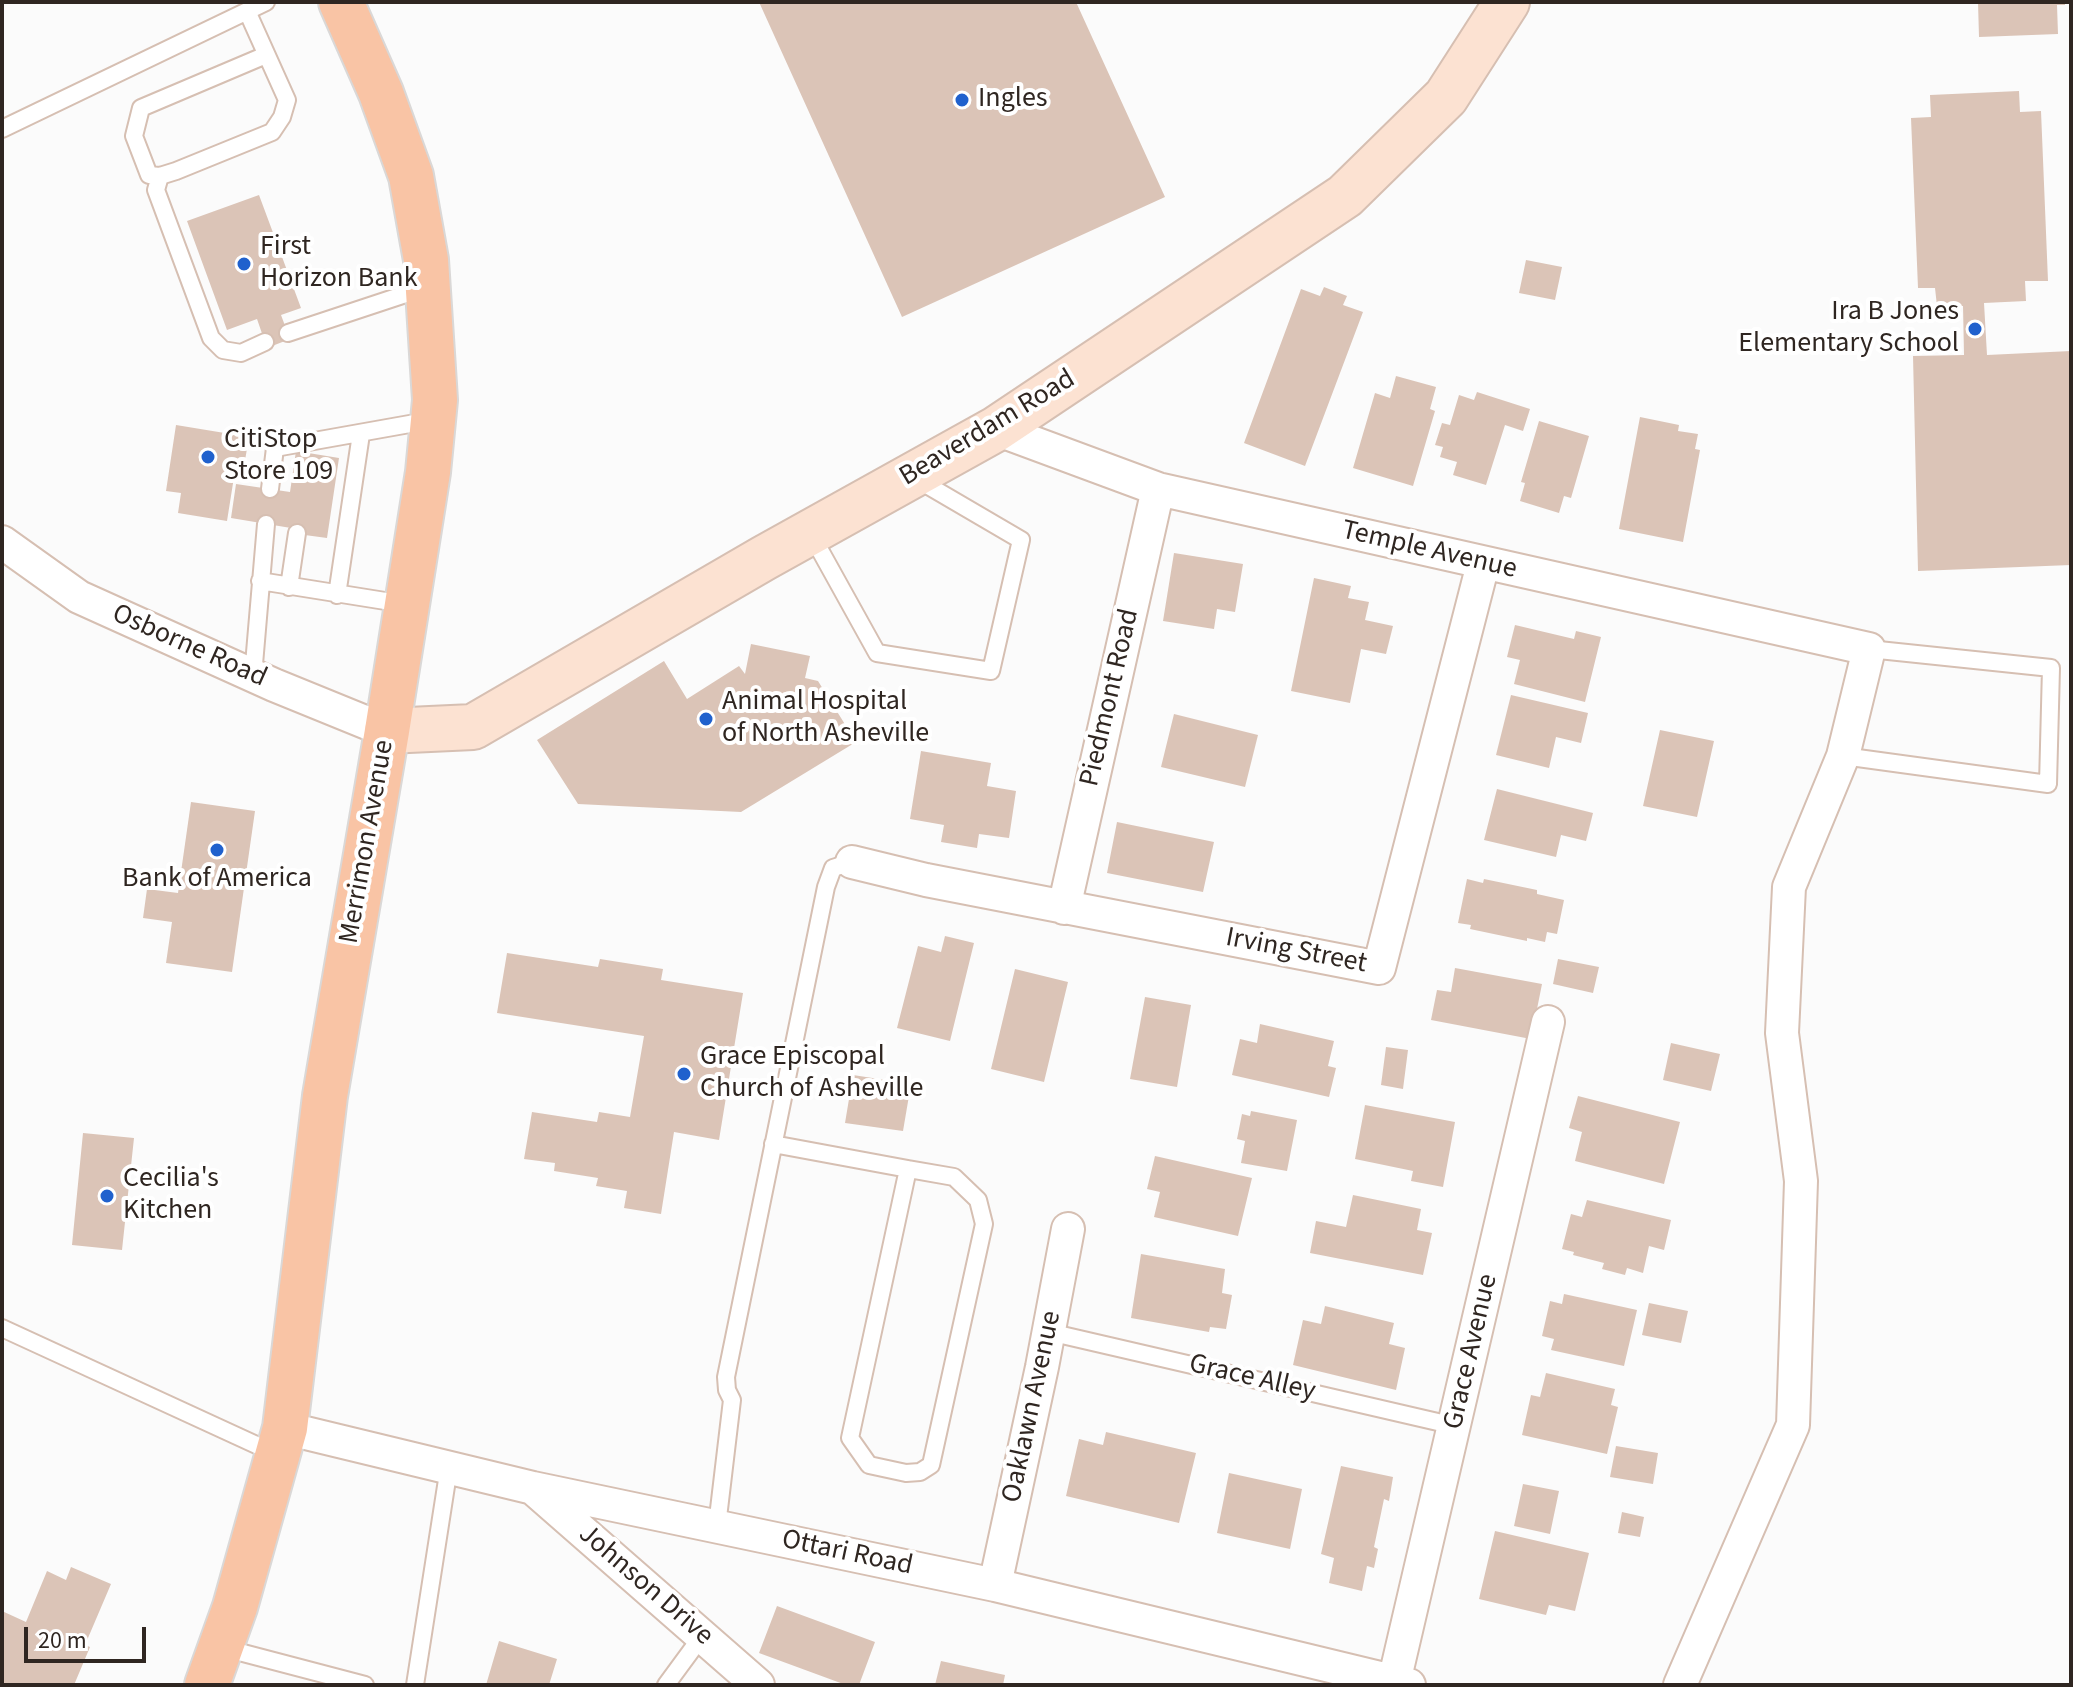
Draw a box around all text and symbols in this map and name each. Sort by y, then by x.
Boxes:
place label: Ingles [978,83,1048,117]
marker: Ingles [953,91,971,109]
place label: First Horizon Bank [260,231,417,297]
marker: First Horizon Bank [235,255,253,273]
place label: Ira B Jones Elementary School [1738,296,1959,362]
marker: Ira B Jones Elementary School [1966,320,1984,338]
street label: Beaverdam Road [894,363,1082,495]
place label: CitiStop Store 109 [224,424,333,490]
marker: CitiStop Store 109 [199,448,217,466]
street label: Temple Avenue [1338,515,1520,587]
street label: Osborne Road [107,598,271,696]
street label: Piedmont Road [1074,606,1148,790]
place label: Animal Hospital of North Asheville [722,686,929,752]
marker: Animal Hospital of North Asheville [697,710,715,728]
street label: Merrimon Avenue [334,738,402,946]
marker: Bank of America [208,841,226,859]
place label: Bank of America [122,863,312,897]
street label: Irving Street [1223,922,1369,982]
place label: Grace Episcopal Church of Asheville [700,1041,923,1107]
marker: Grace Episcopal Church of Asheville [675,1065,693,1083]
place label: Cecilia's Kitchen [123,1163,219,1229]
marker: Cecilia's Kitchen [98,1187,116,1205]
street label: Grace Avenue [1438,1271,1506,1433]
street label: Oaklawn Avenue [996,1308,1070,1506]
street label: Grace Alley [1186,1348,1318,1410]
street label: Johnson Drive [571,1518,719,1654]
street label: Ottari Road [779,1524,915,1584]
scale bar [28,1611,150,1661]
text: 20 m [38,1623,87,1658]

